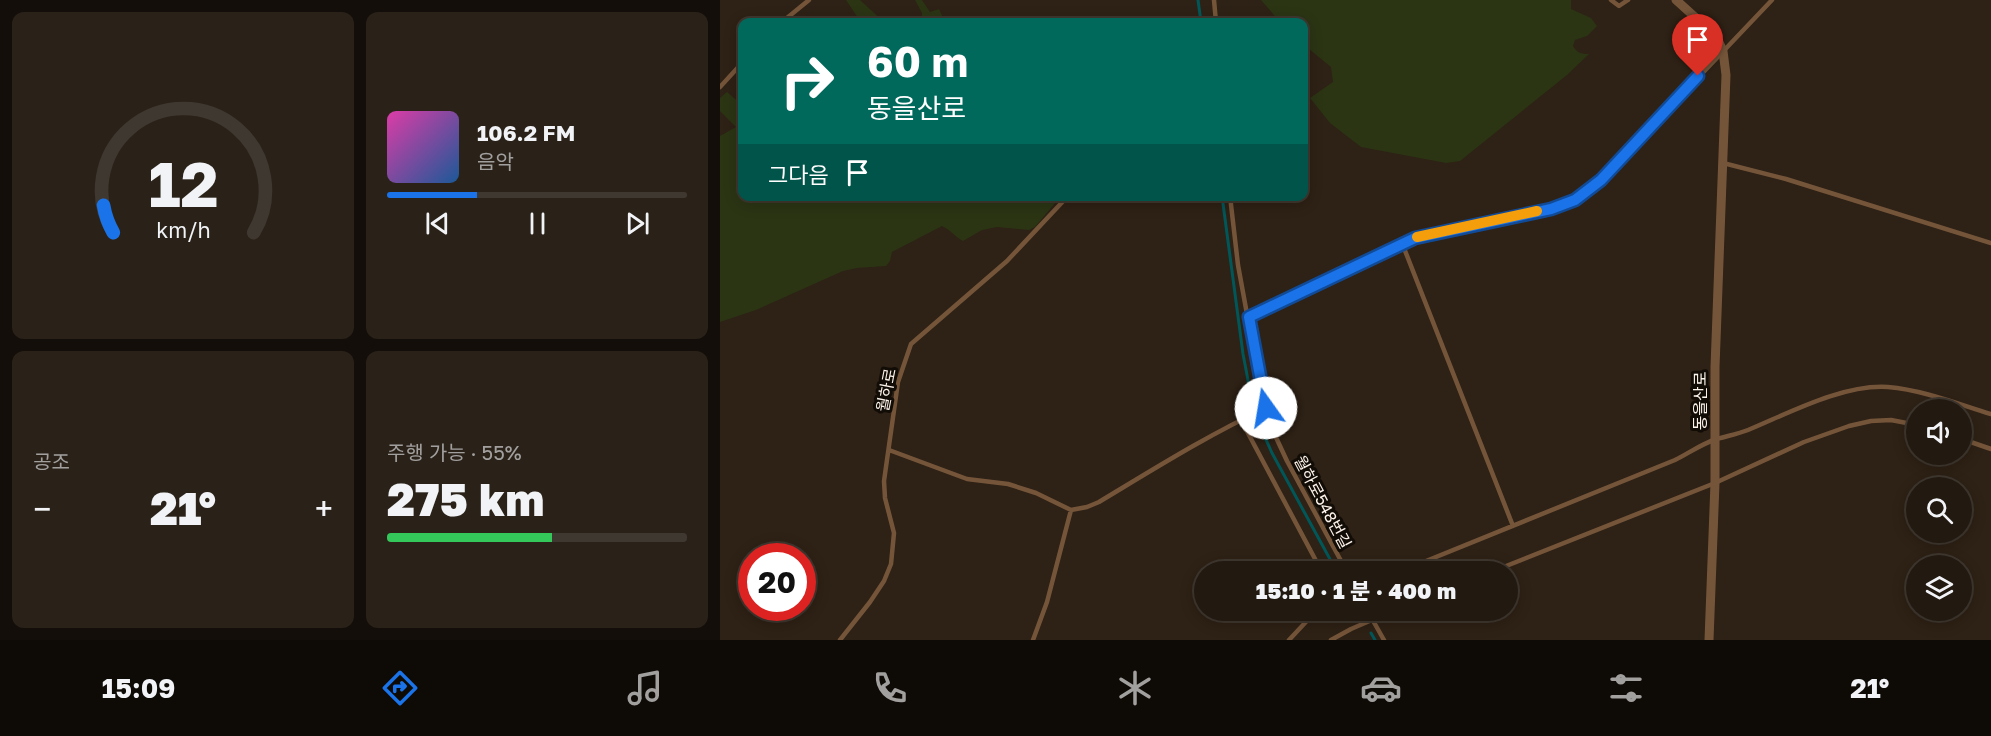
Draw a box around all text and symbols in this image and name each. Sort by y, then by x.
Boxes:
pin [1672,14,1723,76]
icon: arrive [1681,23,1714,56]
text: 60 m [867,36,968,86]
icon: right [768,42,846,120]
text: 동을산로 [867,92,966,124]
text: 106.2 FM [477,119,575,146]
text: 12 [148,146,218,221]
text: 음악 [477,149,514,173]
icon: arrive [841,156,874,189]
text: 그다음 [768,161,829,188]
icon: previous [421,207,454,240]
icon: pause [521,207,554,240]
icon: next [621,207,654,240]
text: km/h [156,217,210,243]
street label: 월하로 [872,366,900,414]
street label: 동을산로 [1690,371,1710,430]
position arrow [1234,376,1298,440]
map controls [1906,399,1972,621]
button: sound [1906,399,1972,465]
text: 주행 가능 · 55% [387,440,522,464]
text: 공조 [33,449,70,473]
street label: 월하로548번길 [1290,452,1356,552]
text: 275 km [387,472,544,526]
button: search [1906,477,1972,543]
text: 21° [150,481,216,535]
text: − [33,489,51,528]
text: + [315,489,333,528]
speed limit sign: 20 [738,543,816,621]
button: layers [1906,555,1972,621]
text: 15:10 · 1 분 · 400 m [1256,577,1456,604]
icon: directions [379,667,421,709]
icon: music [624,667,666,709]
icon: phone [869,667,911,709]
icon: climate [1114,667,1156,709]
icon: car [1360,667,1402,709]
icon: filters [1605,667,1647,709]
text: 15:09 [102,672,175,704]
text: 21° [1850,672,1889,704]

